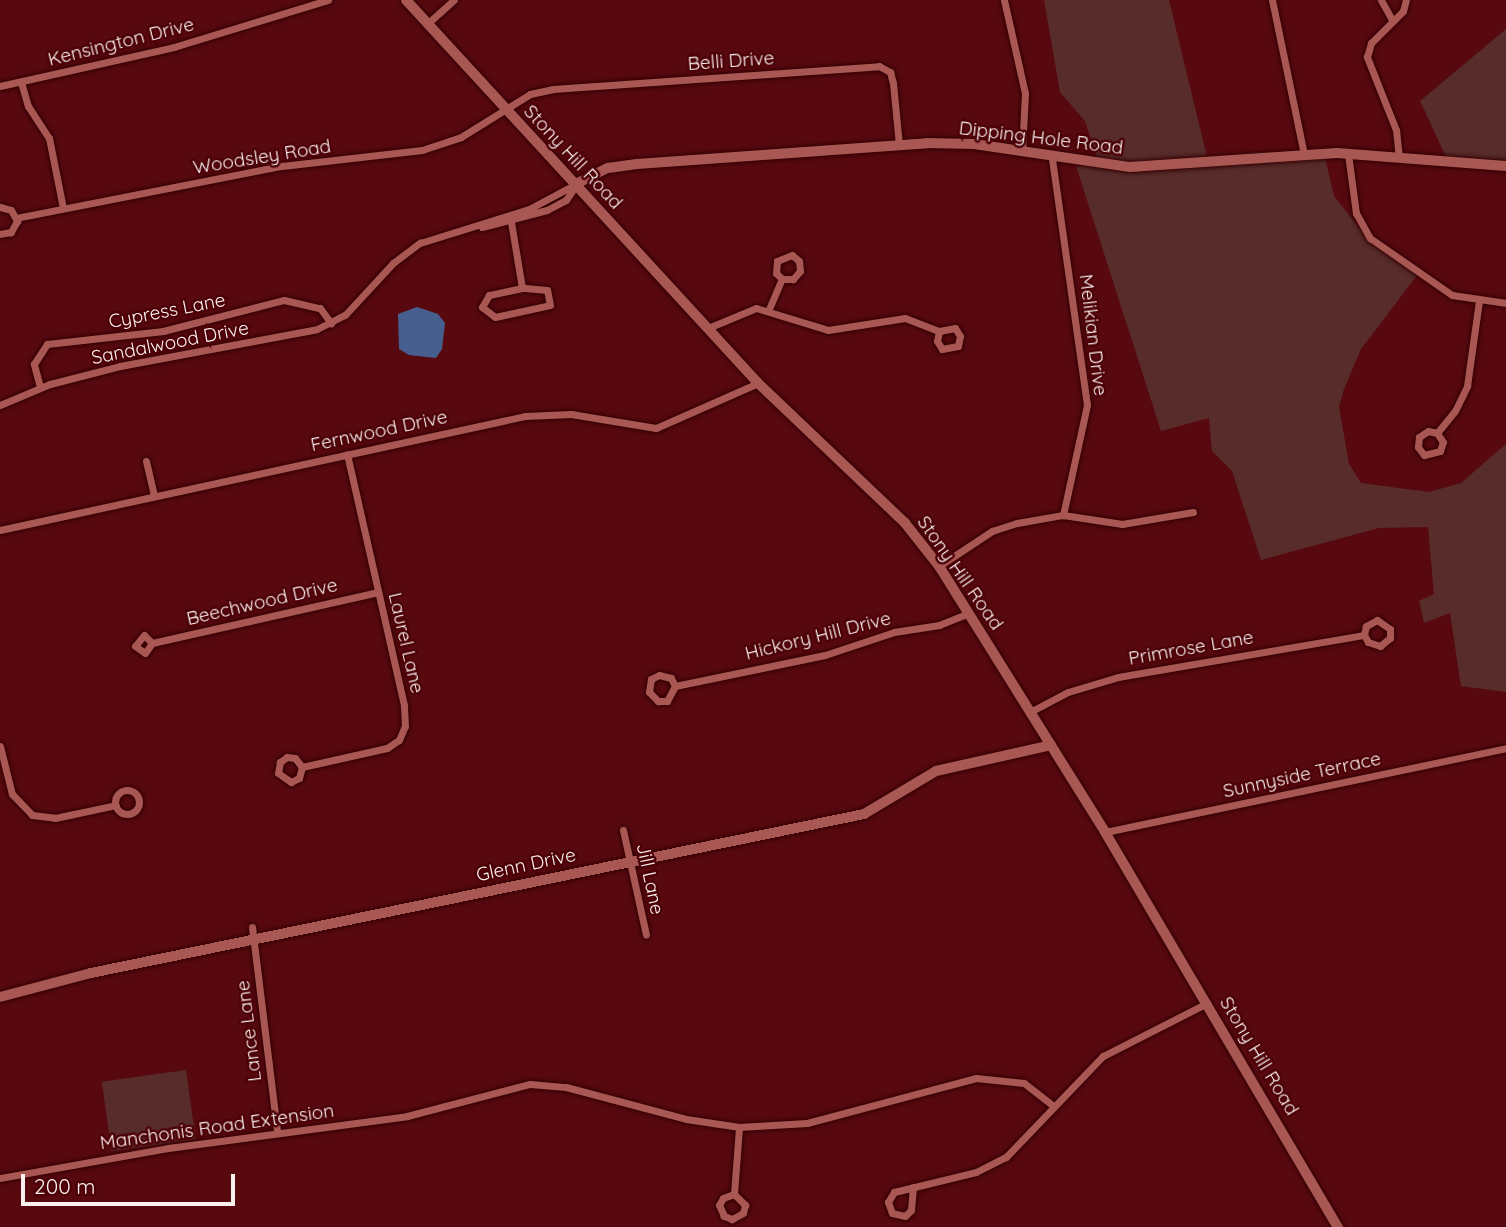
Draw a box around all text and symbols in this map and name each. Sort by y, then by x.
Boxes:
street label: Kensington Drive [46,13,196,71]
street label: Belli Drive [687,47,775,75]
street label: Stony Hill Road [519,100,627,214]
street label: Dipping Hole Road [958,117,1124,159]
street label: Woodsley Road [191,135,333,179]
street label: Melikian Drive [1074,273,1112,397]
street label: Cypress Lane [107,288,227,334]
street label: Sandalwood Drive [89,317,251,369]
street label: Fernwood Drive [309,405,449,457]
street label: Stony Hill Road [912,512,1008,634]
street label: Beechwood Drive [184,574,340,630]
street label: Laurel Lane [383,590,429,696]
street label: Hickory Hill Drive [743,607,893,665]
street label: Primrose Lane [1127,626,1255,670]
street label: Sunnyside Terrace [1221,747,1383,803]
street label: Jill Lane [631,841,669,917]
street label: Glenn Drive [474,843,578,887]
street label: Lance Lane [231,979,267,1083]
street label: Stony Hill Road [1215,993,1303,1119]
street label: Manchonis Road Extension [98,1099,336,1155]
scale bar [24,1160,238,1204]
text: 200 m [34,1173,96,1199]

